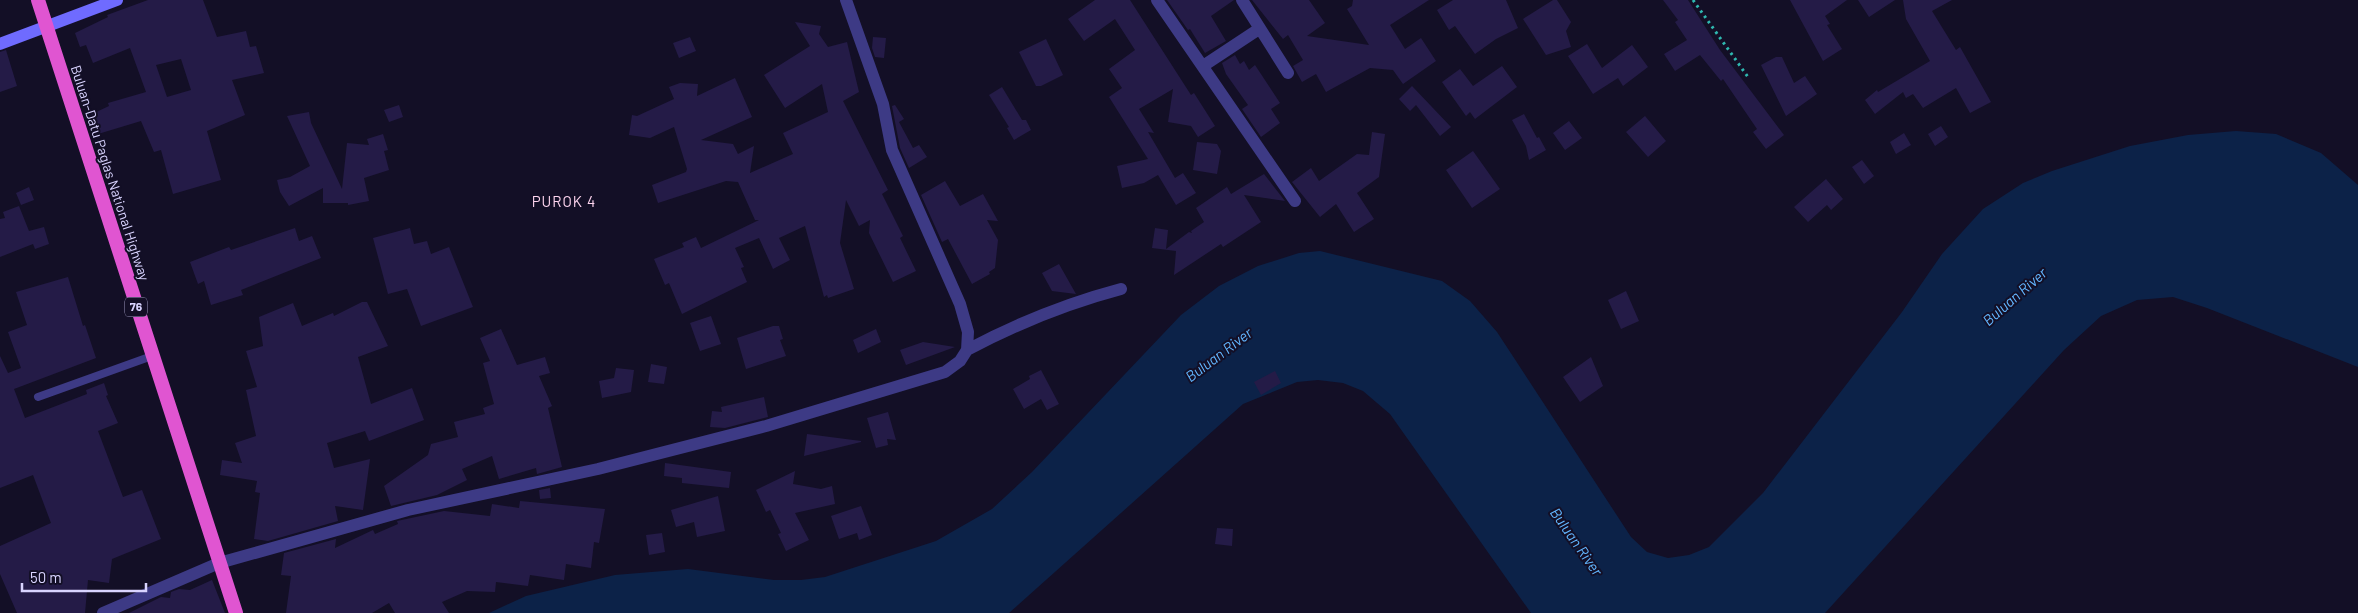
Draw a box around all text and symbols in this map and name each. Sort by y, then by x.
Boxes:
street label: Buluan-Datu Paglas National Highway [68,63,154,283]
district label: PUROK 4 [532,192,596,210]
water label: Buluan River [1979,263,2051,329]
road number: 76 [125,298,147,316]
water label: Buluan River [1181,323,1256,385]
water label: Buluan River [1547,504,1607,579]
scale bar [22,560,146,592]
text: 50 m [30,568,62,586]

